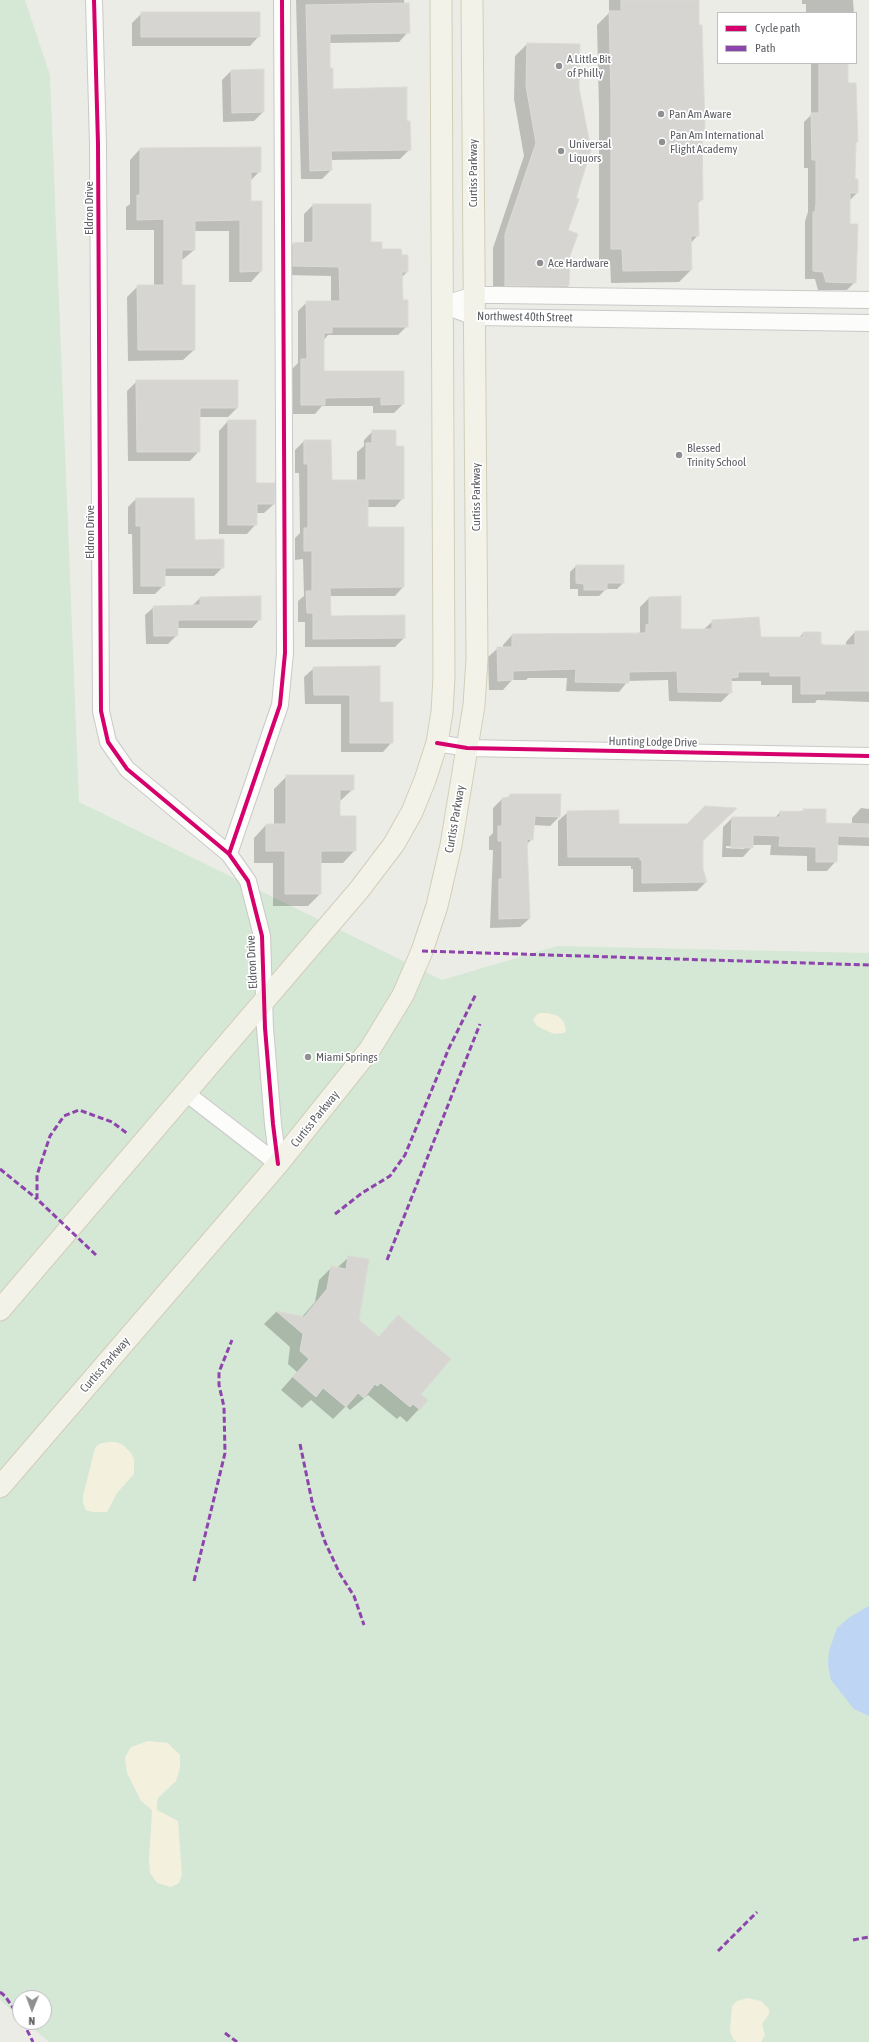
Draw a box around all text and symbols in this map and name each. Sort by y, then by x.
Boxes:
legend [717,12,857,64]
text: Cycle path [755,21,800,35]
text: Path [755,41,776,55]
place label: A Little Bit of Philly [567,52,611,80]
marker: A Little Bit of Philly [554,61,564,71]
place label: Pan Am Aware [669,107,731,121]
marker: Pan Am Aware [656,109,666,119]
place label: Pan Am International Flight Academy [670,128,764,156]
place label: Universal Liquors [569,137,611,165]
marker: Pan Am International Flight Academy [657,137,667,147]
street label: Curtiss Parkway [466,139,480,207]
marker: Universal Liquors [556,146,566,156]
street label: Eldron Drive [82,181,96,235]
place label: Ace Hardware [548,256,609,270]
marker: Ace Hardware [535,258,545,268]
street label: Northwest 40th Street [477,309,573,325]
place label: Blessed Trinity School [687,441,746,469]
marker: Blessed Trinity School [674,450,684,460]
street label: Curtiss Parkway [469,463,483,531]
street label: Eldron Drive [83,505,97,559]
street label: Hunting Lodge Drive [609,734,697,750]
street label: Curtiss Parkway [442,784,468,854]
street label: Eldron Drive [243,935,261,989]
place label: Miami Springs [316,1050,378,1064]
marker: Miami Springs [303,1052,313,1062]
street label: Curtiss Parkway [288,1088,342,1150]
street label: Curtiss Parkway [77,1334,133,1396]
north arrow [12,1990,52,2030]
text: N [28,2015,35,2027]

